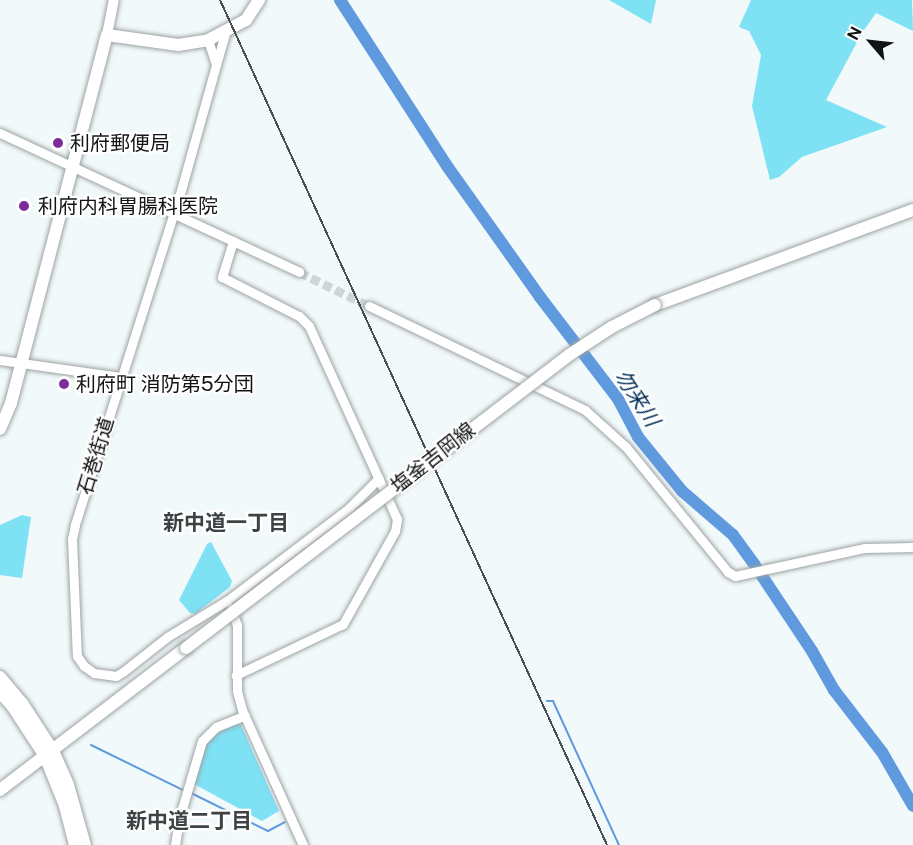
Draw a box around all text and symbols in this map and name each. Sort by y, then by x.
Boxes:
north arrow [841,12,901,72]
text: N [843,23,866,43]
place label: 利府郵便局 [70,131,170,155]
marker: 利府郵便局 [51,136,65,150]
place label: 利府内科胃腸科医院 [38,194,218,218]
marker: 利府内科胃腸科医院 [15,197,33,215]
water label: 勿来川 [609,365,665,431]
place label: 利府町 消防第5分団 [76,372,254,396]
marker: 利府町 消防第5分団 [57,377,71,391]
street label: 石巻街道 [73,414,119,498]
street label: 塩釜吉岡線 [386,418,480,498]
district label: 新中道一丁目 [163,510,289,536]
district label: 新中道二丁目 [126,808,252,834]

